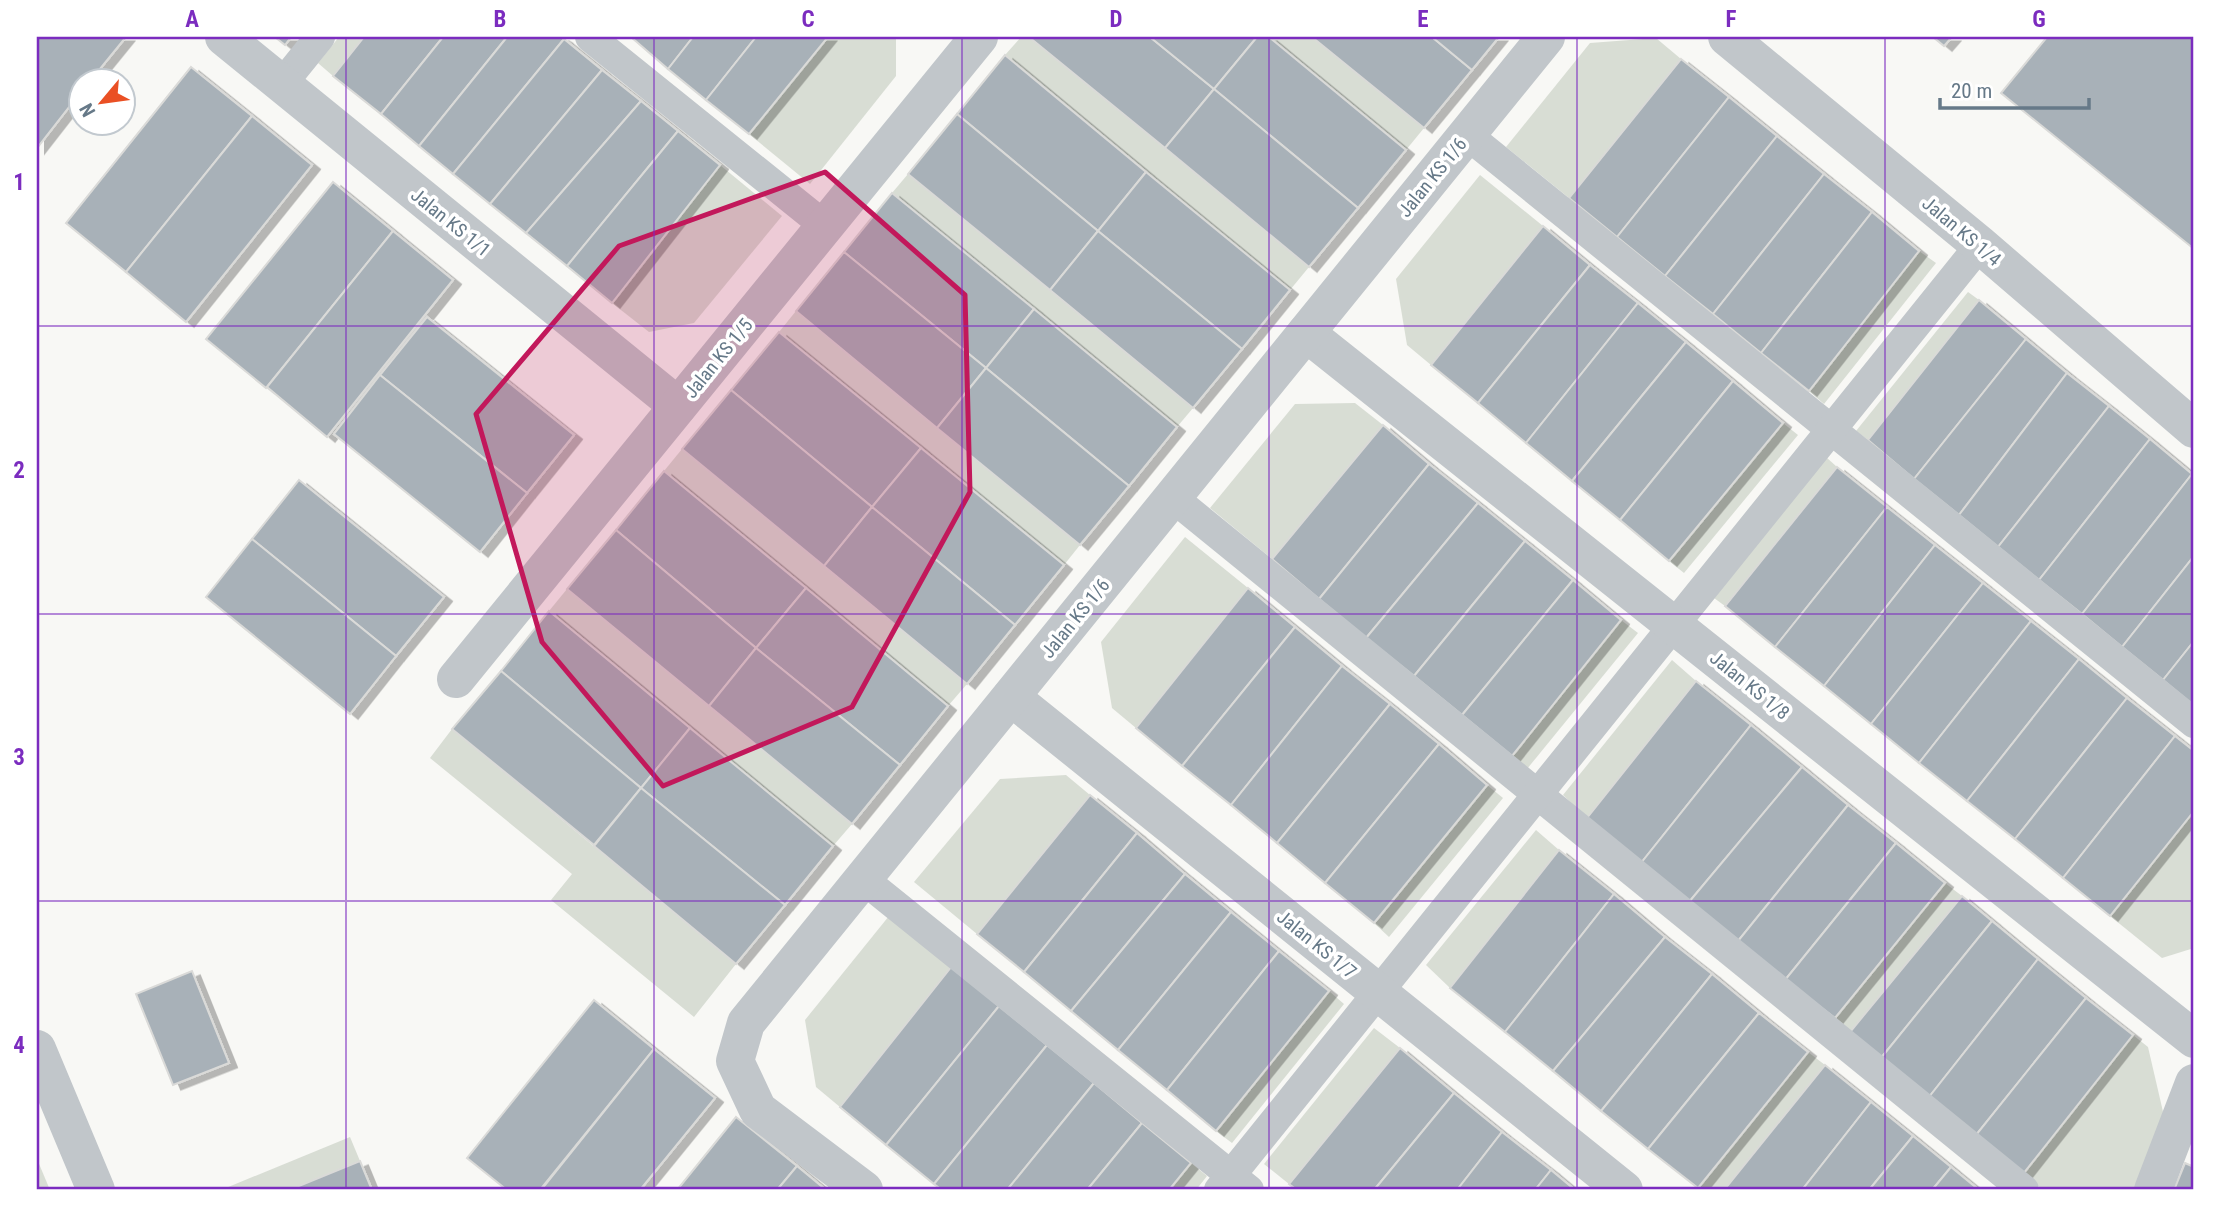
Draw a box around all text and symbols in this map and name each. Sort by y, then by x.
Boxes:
text: A [185,6,199,33]
text: B [494,6,506,33]
text: C [801,6,815,33]
text: D [1110,6,1123,33]
text: E [1417,6,1429,33]
text: F [1726,6,1737,33]
text: G [2032,6,2046,33]
north arrow [66,66,136,136]
scale bar [1940,66,2089,110]
text: 20 m [1951,79,1992,103]
text: N [75,99,100,121]
street label: Jalan KS 1/6 [1393,133,1471,222]
text: 1 [13,169,25,196]
street label: Jalan KS 1/1 [406,183,495,261]
street label: Jalan KS 1/4 [1918,192,2006,271]
street label: Jalan KS 1/5 [679,314,757,403]
text: 2 [13,457,25,484]
street label: Jalan KS 1/6 [1036,574,1114,663]
street label: Jalan KS 1/8 [1705,646,1794,724]
text: 3 [13,744,25,771]
street label: Jalan KS 1/7 [1272,905,1361,983]
text: 4 [13,1032,25,1059]

